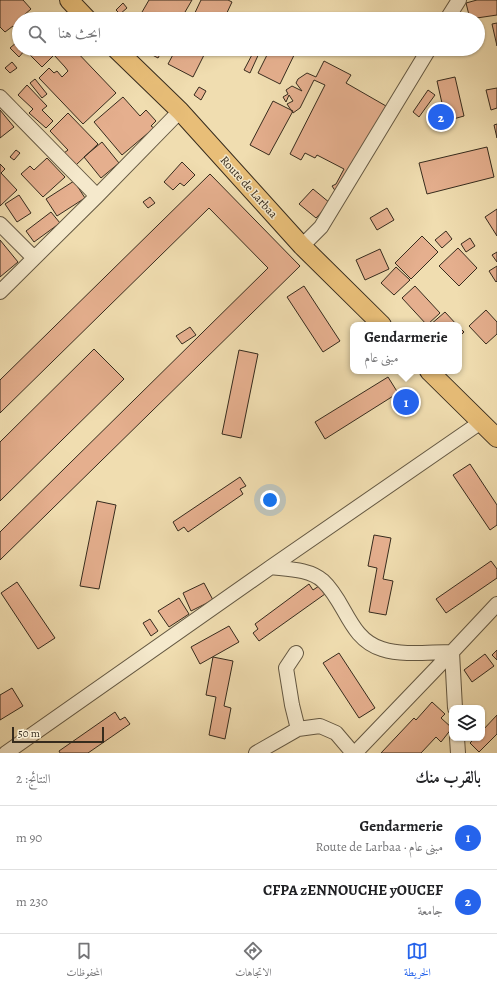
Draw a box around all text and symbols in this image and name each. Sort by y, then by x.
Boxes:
search box [12,12,485,56]
icon: search [26,23,48,45]
text: ابحث هنا [58,23,101,43]
pin: 2 [428,102,454,132]
street label: Route de Larbaa [217,152,282,222]
popup [350,322,462,374]
text: Gendarmerie [364,327,448,347]
text: مبنى عام [364,349,399,366]
pin: 1 [393,387,419,417]
your location [260,490,280,510]
map controls [449,705,485,741]
button: layers [449,705,485,741]
scale bar [12,725,104,744]
text: 50 m [18,726,40,741]
text: بالقرب منك [415,766,481,789]
text: النتائج: 2 [16,770,51,787]
text: Gendarmerie [360,816,443,836]
text: 90 m [16,829,42,846]
text: 1 [466,829,470,846]
text: مبنى عام · Route de Larbaa [316,838,443,855]
text: CFPA zENNOUCHE yOUCEF [263,880,443,900]
text: 230 m [16,893,48,910]
text: 2 [465,893,471,910]
text: جامعة [417,902,443,919]
tab: المحفوظات [66,940,102,983]
tab: الاتجاهات [235,940,272,983]
tab: الخريطة [404,940,431,983]

